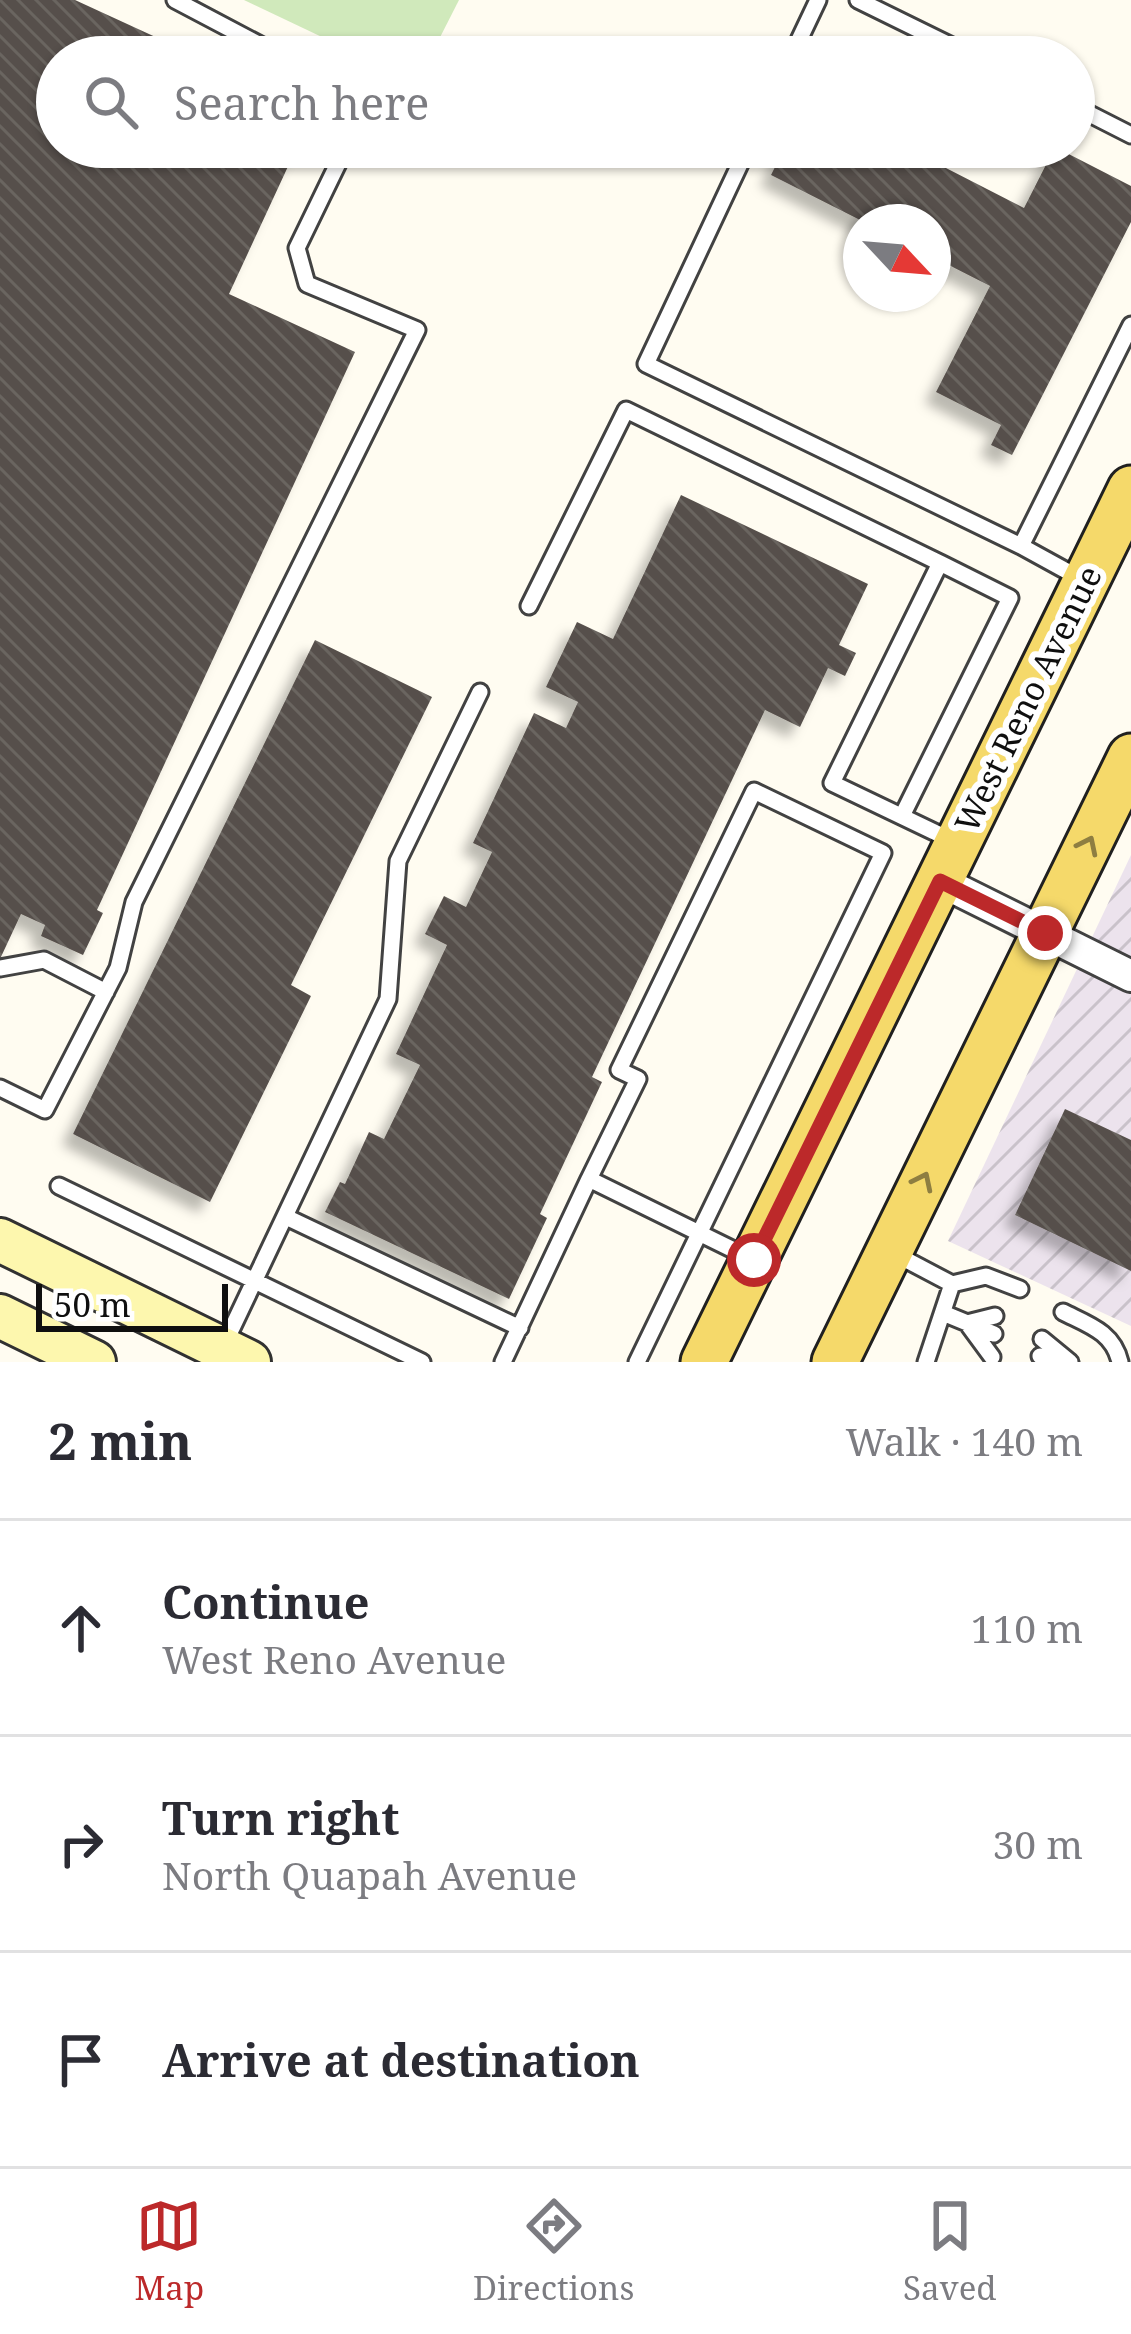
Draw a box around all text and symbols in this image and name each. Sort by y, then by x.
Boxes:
search box [36,36,1095,168]
icon: search [78,69,144,135]
text: Search here [174,72,429,133]
north arrow [843,204,951,312]
street label: West Reno Avenue [943,558,1112,840]
one-way arrow [1074,836,1097,857]
route end [1018,906,1072,960]
one-way arrow [909,1172,932,1193]
route start [727,1233,781,1287]
scale bar [36,1278,228,1331]
text: 50 m [54,1282,131,1327]
text: 2 min [48,1405,192,1475]
text: Walk · 140 m [846,1414,1083,1467]
text: Continue [162,1571,370,1632]
icon: ahead [48,1595,114,1661]
text: 110 m [971,1601,1083,1654]
text: West Reno Avenue [162,1632,506,1685]
text: Turn right [162,1787,399,1848]
icon: right [48,1811,114,1877]
text: 30 m [992,1817,1083,1870]
text: North Quapah Avenue [162,1848,577,1901]
icon: arrive [48,2027,114,2093]
text: Arrive at destination [162,2029,640,2090]
tab: Map [134,2193,204,2310]
tab: Directions [473,2193,634,2310]
tab: Saved [903,2193,997,2310]

